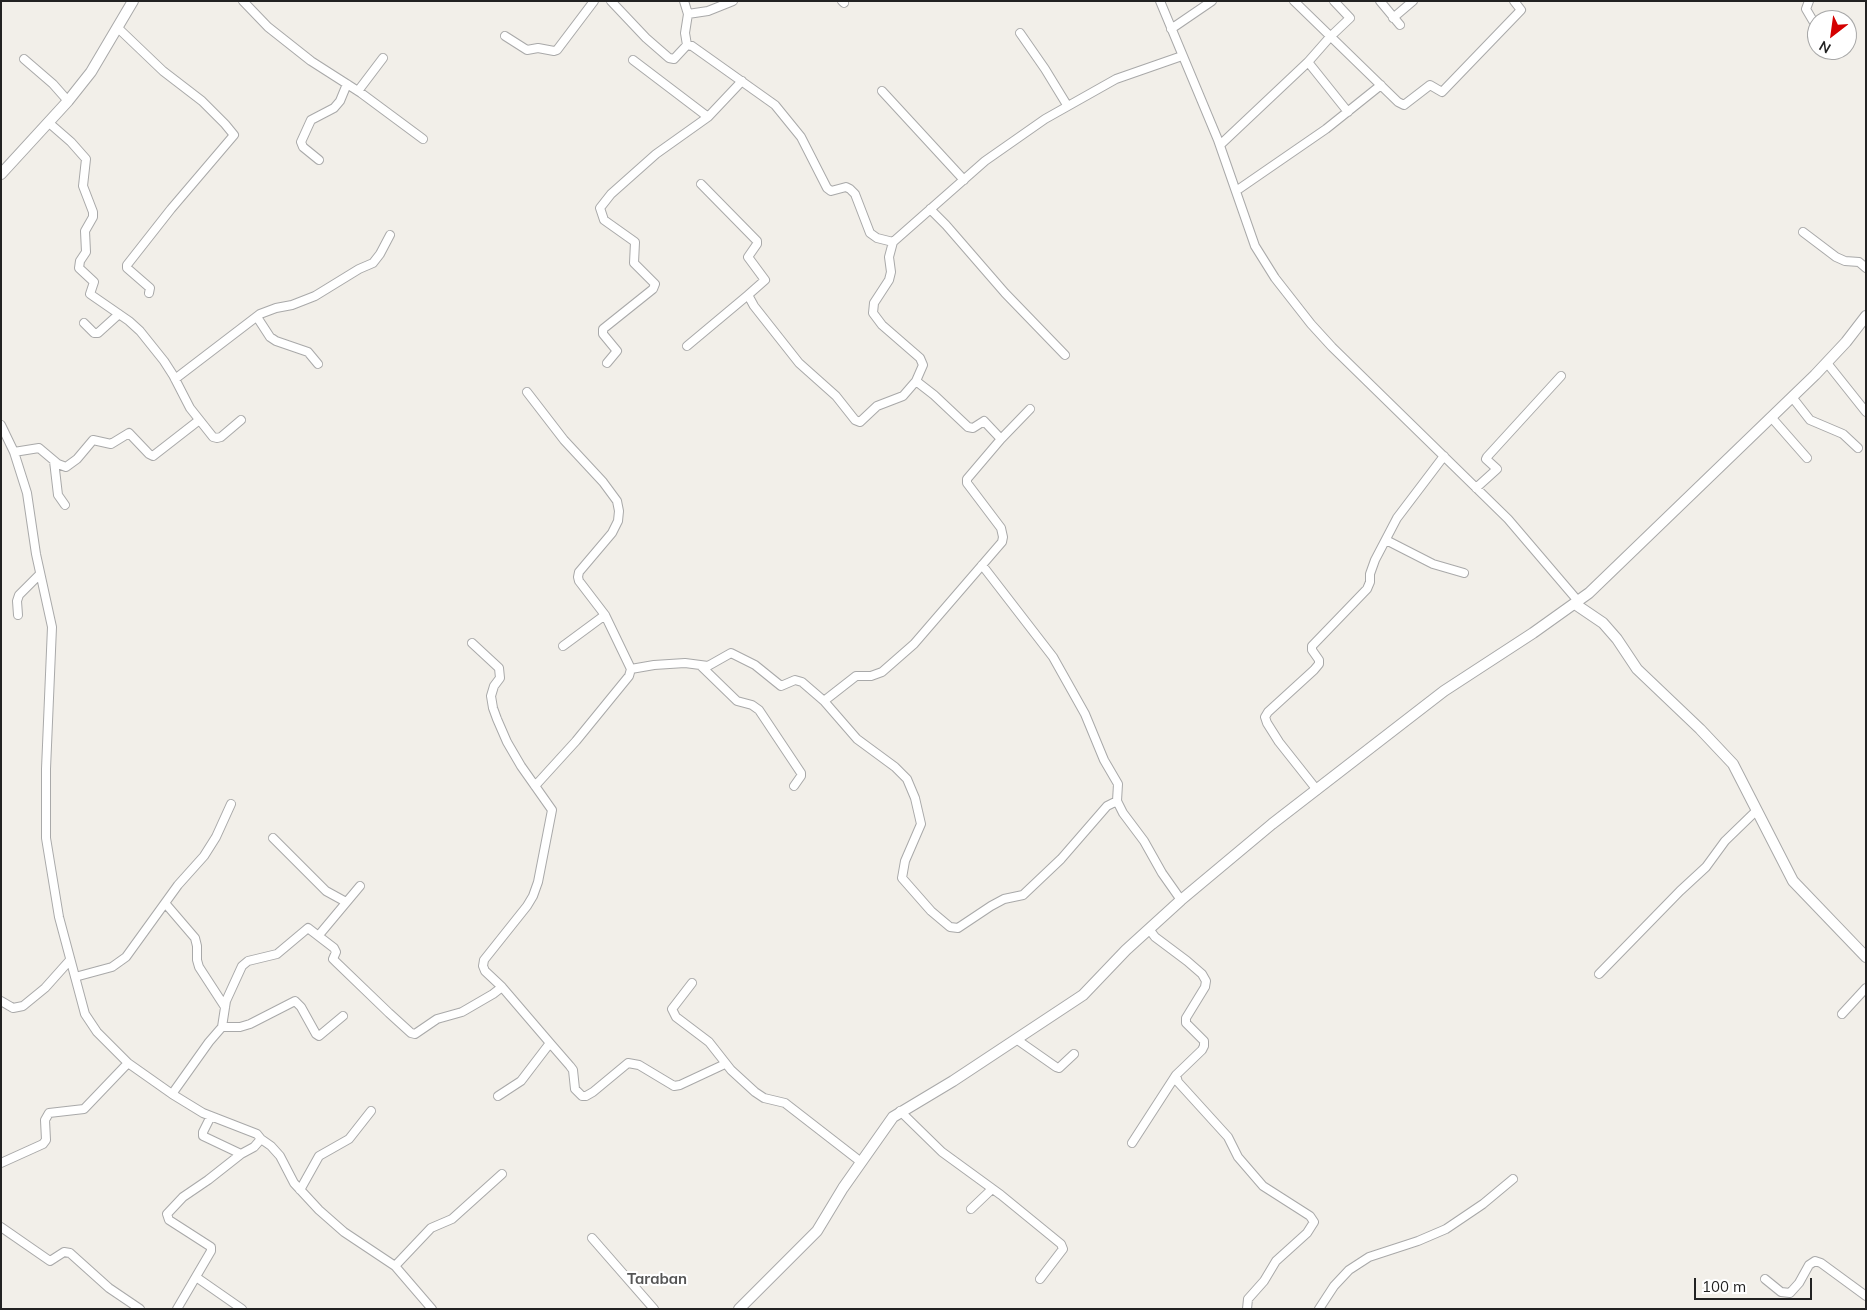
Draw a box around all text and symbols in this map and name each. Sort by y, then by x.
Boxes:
north arrow [1807,10,1857,60]
text: N [1816,37,1834,58]
scale bar [1697,1268,1814,1300]
district label: Taraban [627,1270,687,1288]
text: 100 m [1702,1277,1746,1296]

